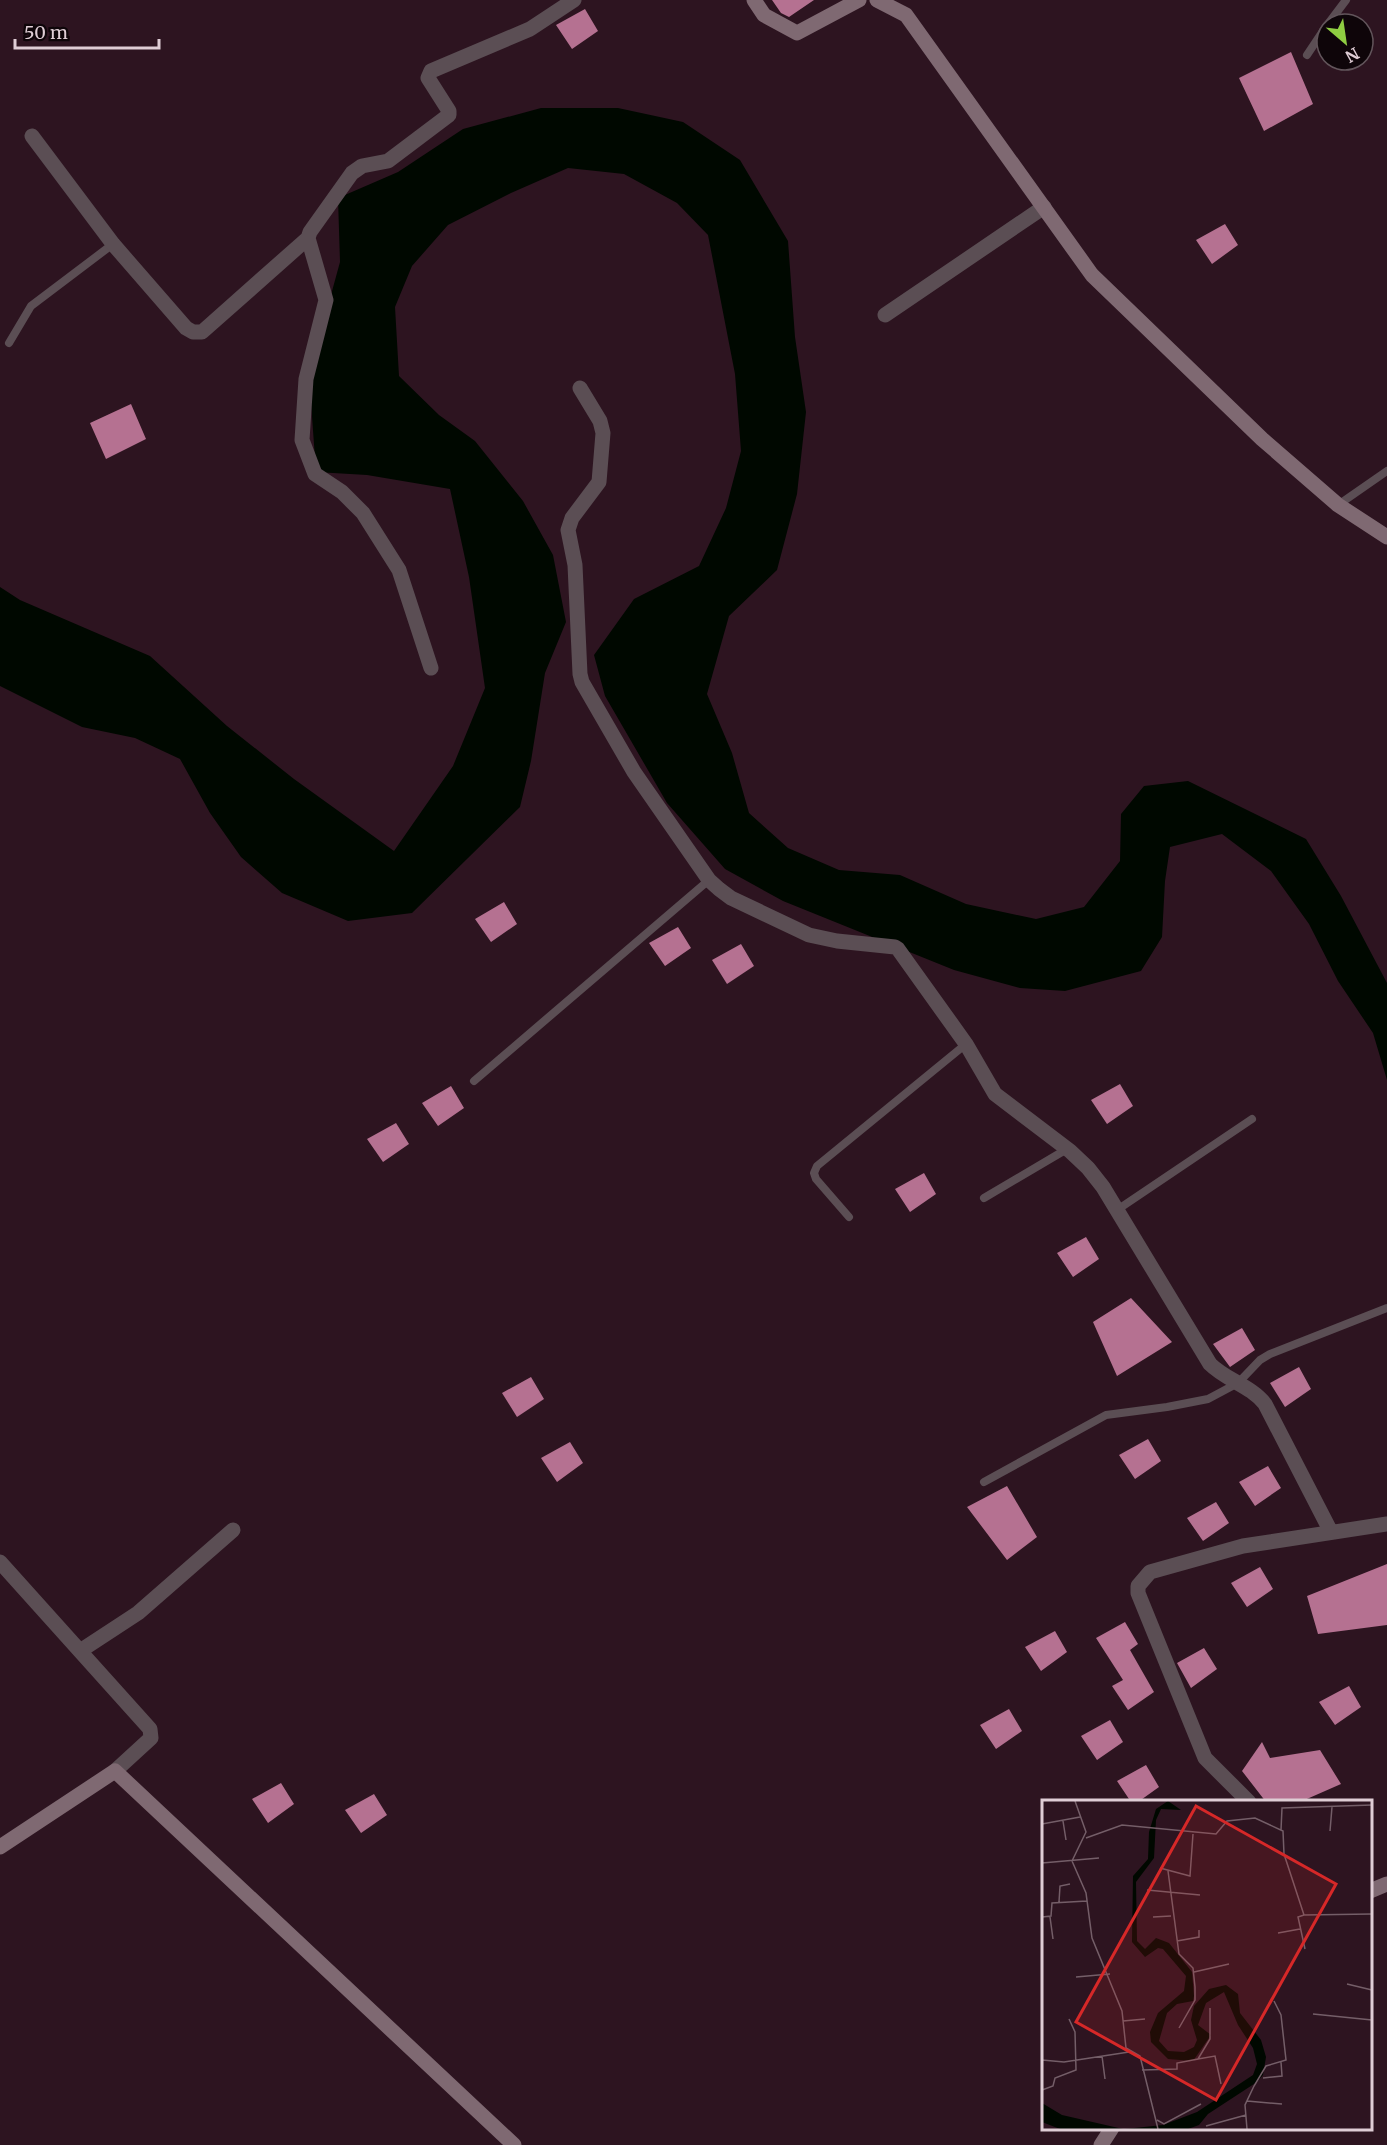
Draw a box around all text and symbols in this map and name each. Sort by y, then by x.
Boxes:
scale bar [15,12,159,50]
north arrow [1315,12,1375,72]
text: 50 m [24,21,68,44]
text: N [1342,43,1363,67]
inset map [1042,1800,1372,2130]

